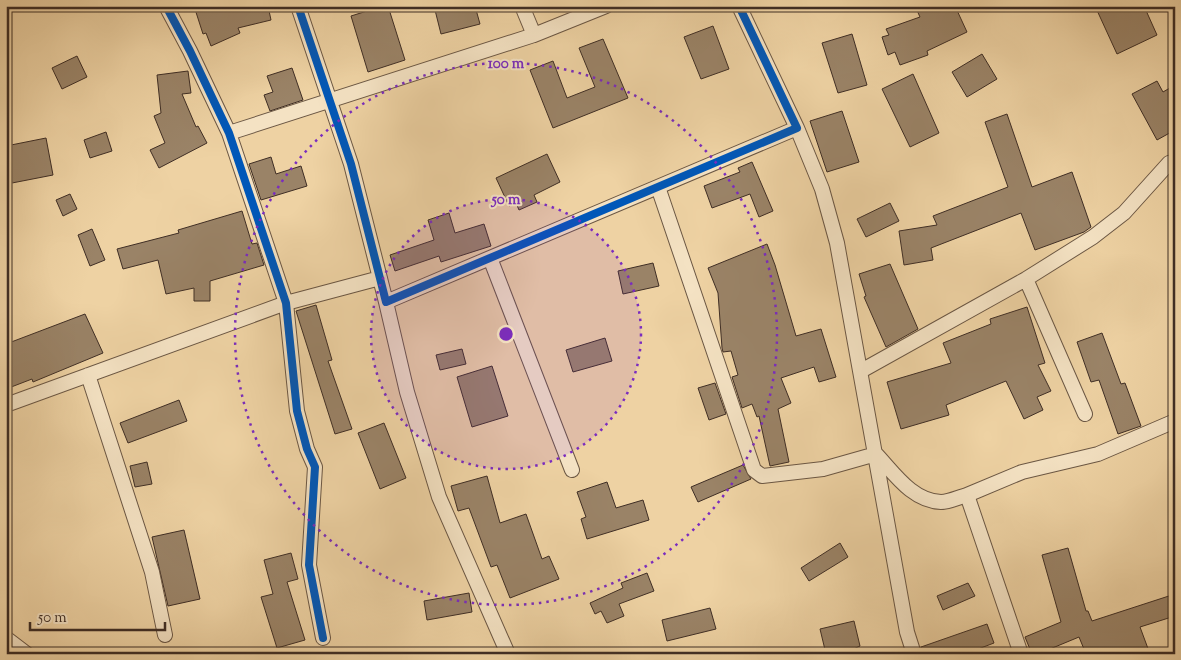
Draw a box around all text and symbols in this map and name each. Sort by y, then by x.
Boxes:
text: 100 m [488,54,525,75]
text: 50 m [491,190,521,211]
centre of rings [497,325,515,343]
scale bar [30,600,165,632]
text: 50 m [37,608,67,629]

